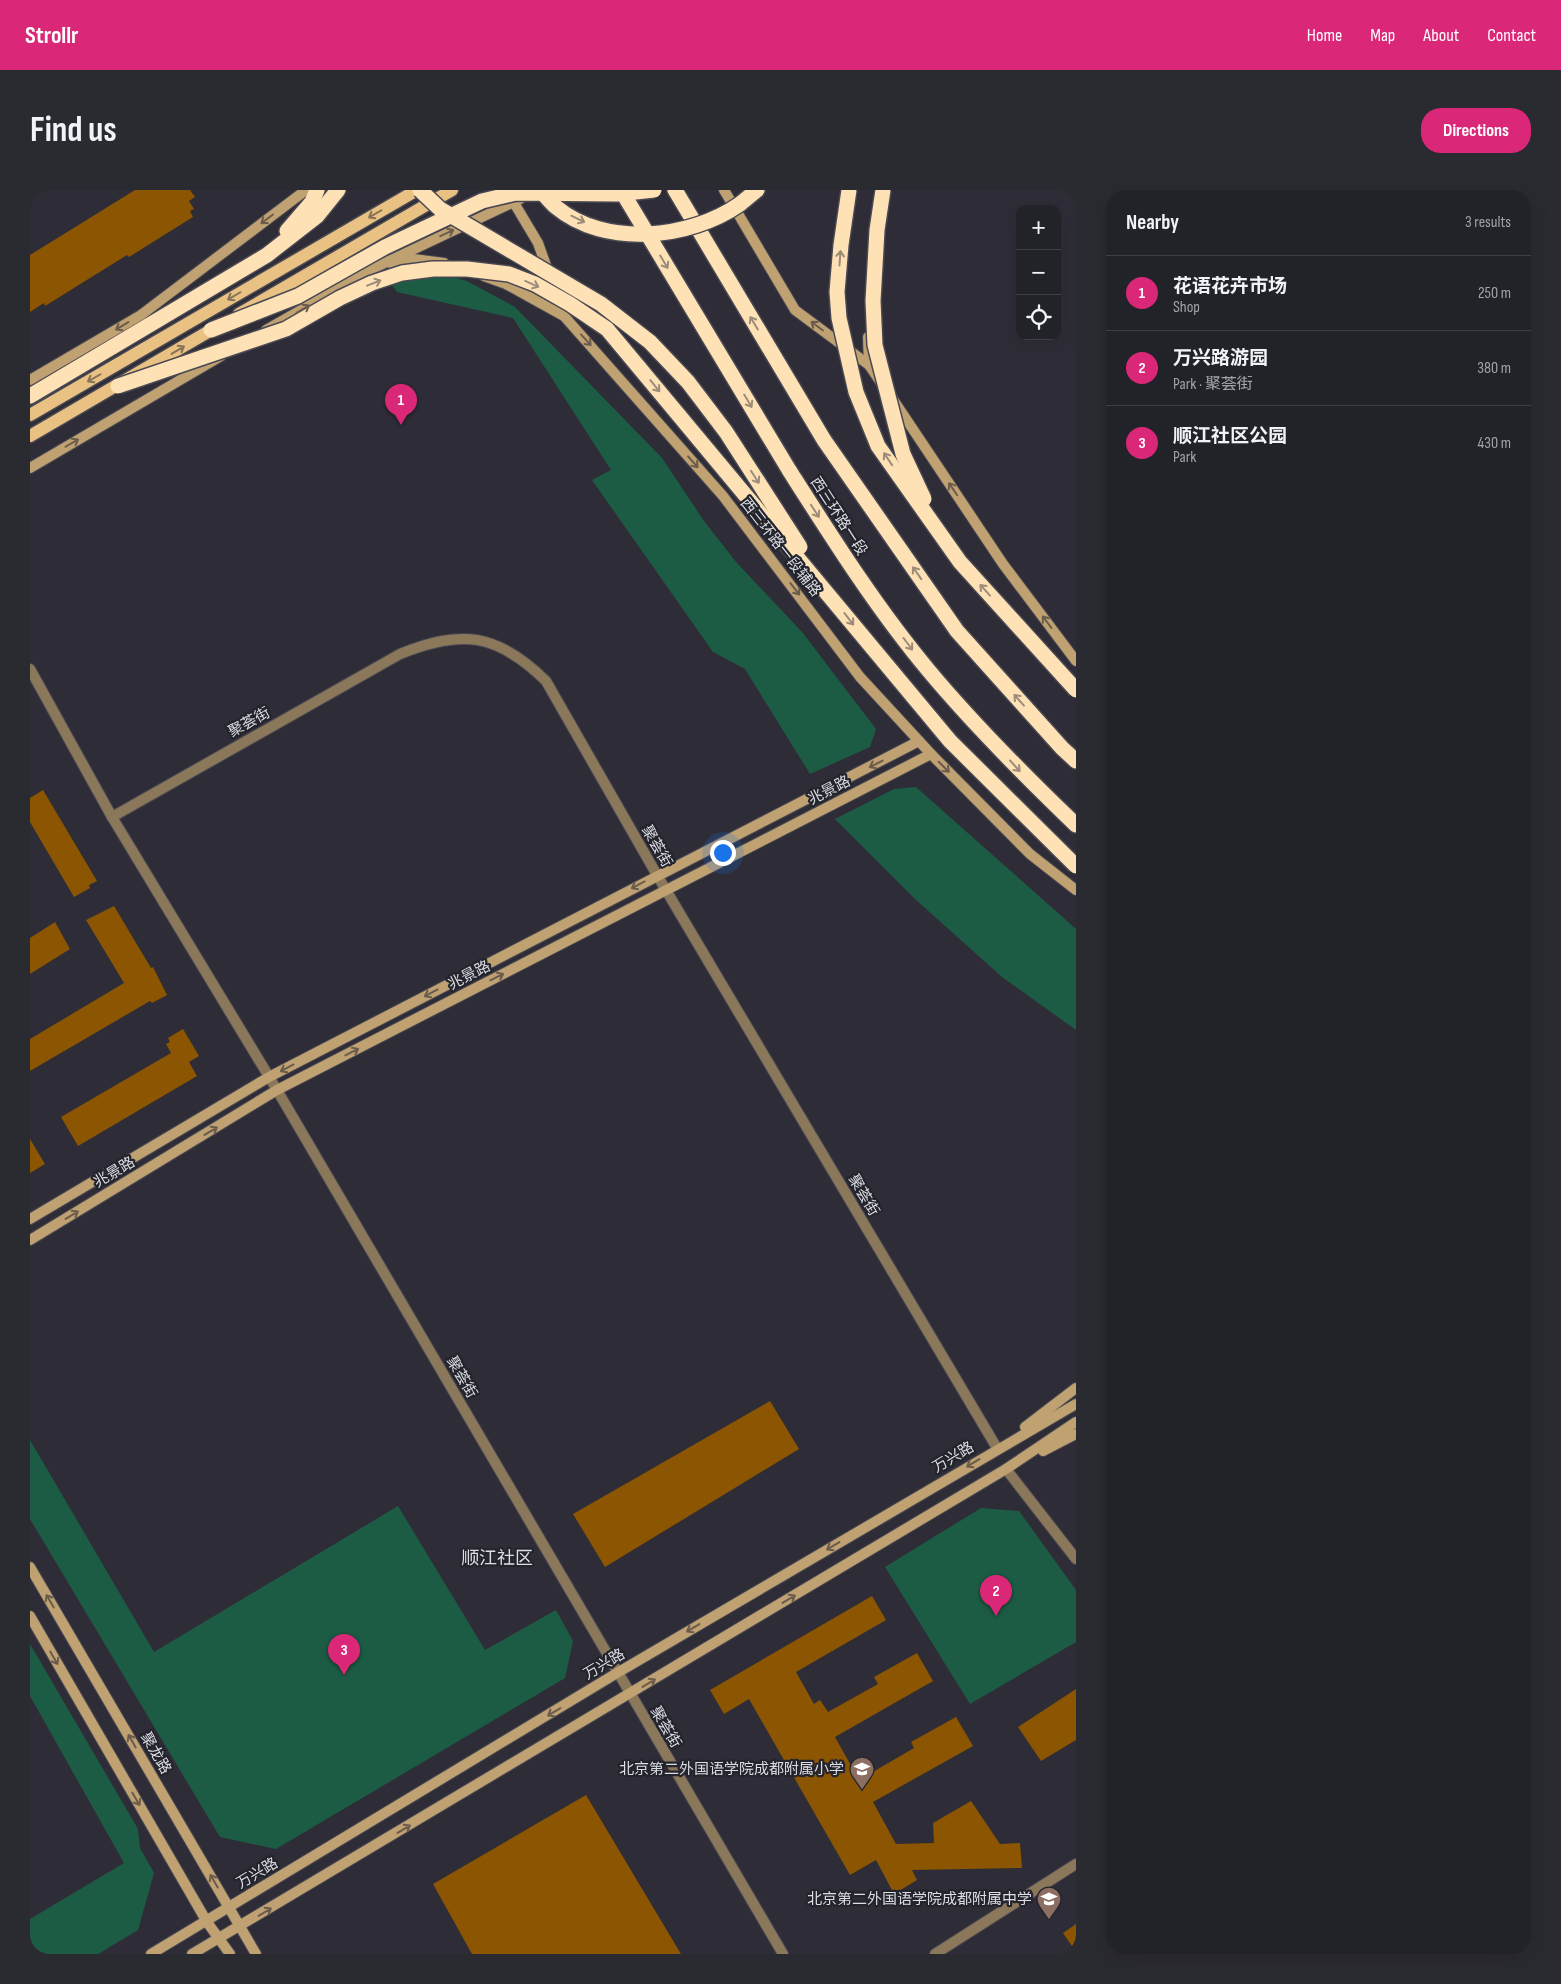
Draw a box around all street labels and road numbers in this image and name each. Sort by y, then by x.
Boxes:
street label: 西三环路一段 [806,473,871,559]
street label: 西三环路一段辅路 [736,494,825,600]
street label: 聚荟街 [225,703,274,742]
street label: 兆景路 [805,772,854,809]
street label: 聚荟街 [637,822,676,870]
street label: 兆景路 [445,957,494,994]
street label: 兆景路 [90,1153,138,1192]
street label: 聚荟街 [844,1171,883,1219]
street label: 聚荟街 [442,1353,481,1401]
street label: 万兴路 [929,1438,977,1477]
street label: 万兴路 [580,1645,628,1684]
street label: 聚荟街 [646,1703,685,1751]
street label: 聚龙路 [136,1729,175,1777]
street label: 万兴路 [233,1854,281,1893]

